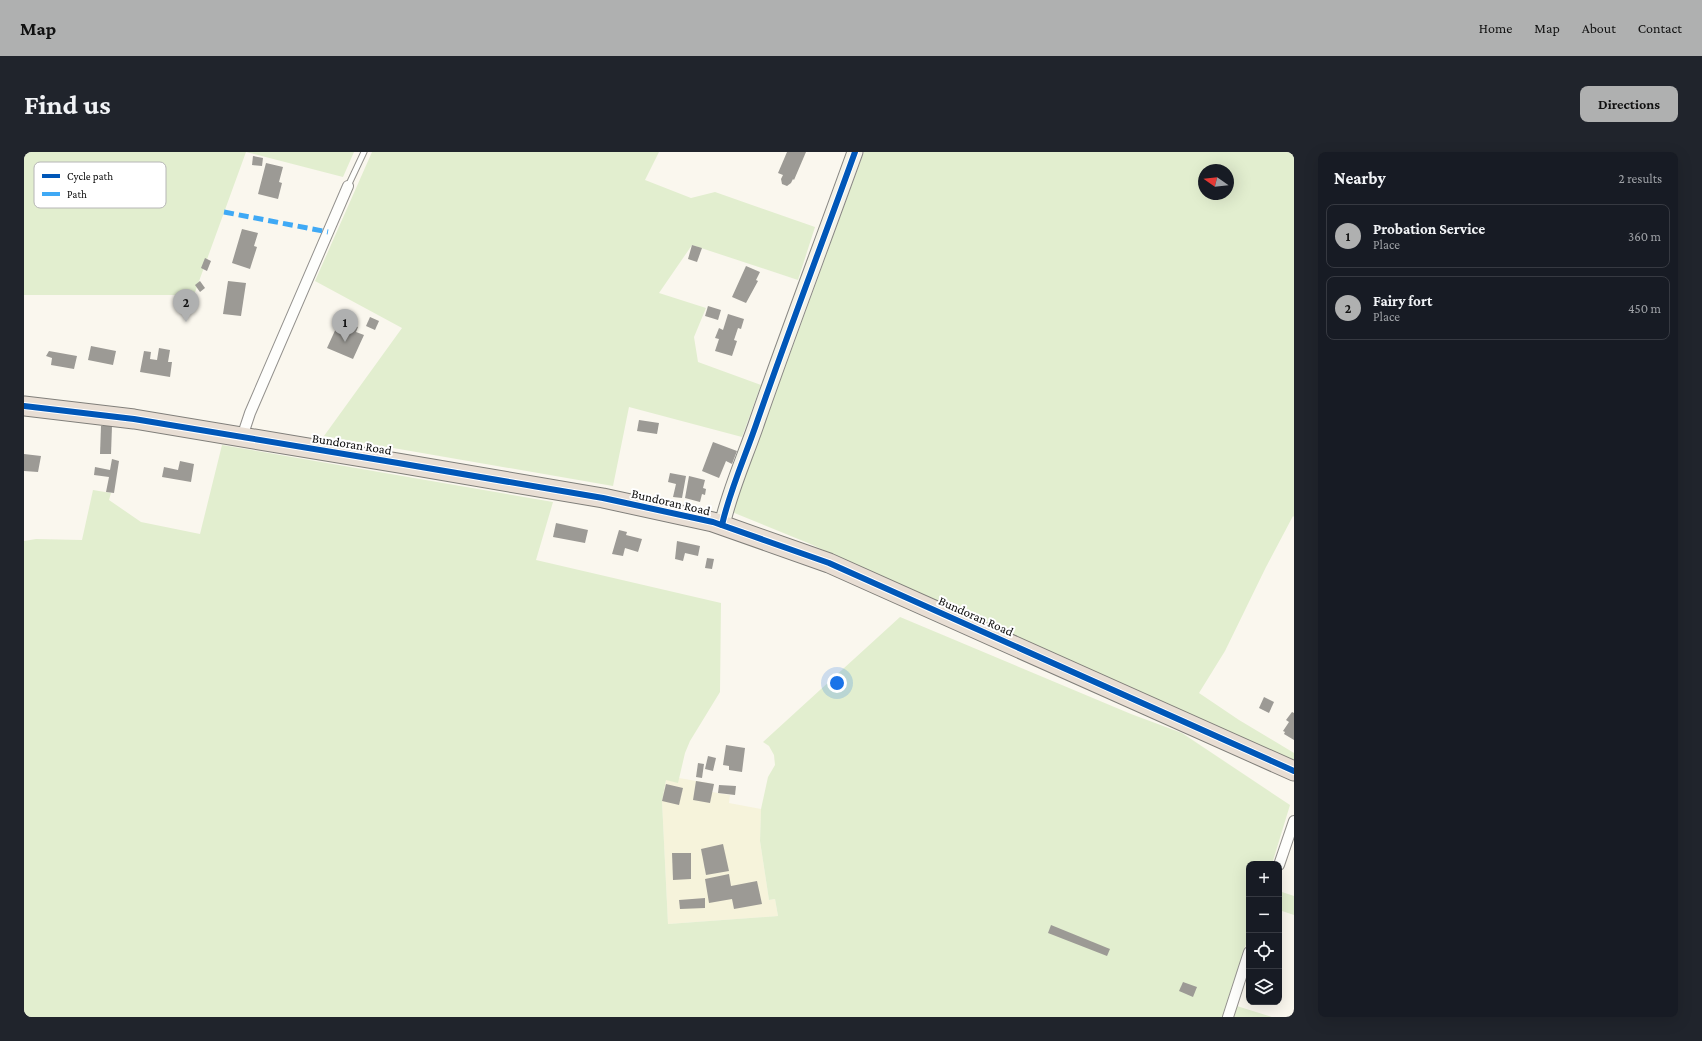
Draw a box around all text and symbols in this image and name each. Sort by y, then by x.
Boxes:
text: Map [20,18,56,39]
text: Home [1479,20,1512,36]
text: Map [1534,20,1560,36]
text: About [1582,20,1616,36]
text: Contact [1638,20,1682,36]
button: Directions [1580,86,1678,122]
text: Find us [24,89,111,120]
legend [34,162,166,208]
north arrow [1198,164,1234,200]
text: Nearby [1334,169,1386,188]
text: Cycle path [67,170,113,183]
text: 2 results [1619,171,1662,186]
text: Path [67,188,87,200]
text: Probation Service [1373,221,1485,237]
text: 1 [1346,229,1350,244]
text: 360 m [1628,229,1661,244]
text: Place [1373,237,1400,252]
pin: 2 [173,289,199,322]
text: Fairy fort [1373,293,1432,309]
text: 2 [1345,301,1351,316]
text: 450 m [1628,301,1661,316]
pin: 1 [332,309,358,342]
text: Place [1373,309,1400,324]
street label: Bundoran Road [311,430,393,458]
street label: Bundoran Road [630,486,712,518]
street label: Bundoran Road [936,593,1016,639]
your location [827,673,847,693]
map controls [1246,861,1282,1005]
button: + [1246,861,1282,897]
button: − [1246,897,1282,933]
button: locate [1246,933,1282,969]
button: layers [1246,969,1282,1005]

